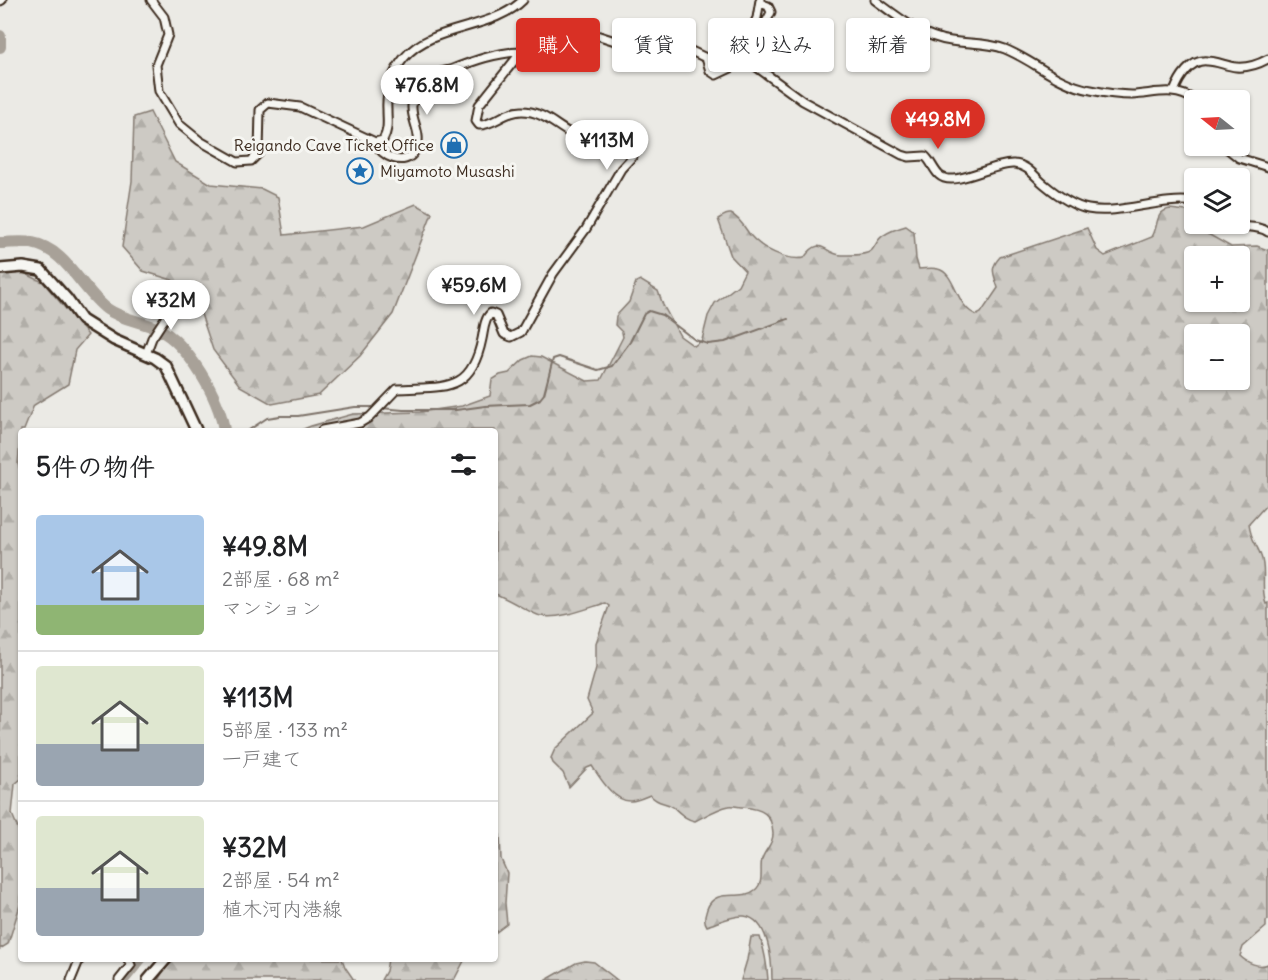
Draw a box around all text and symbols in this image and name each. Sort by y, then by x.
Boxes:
chip: 購入 [516,18,600,72]
chip: 賃貸 [612,18,696,72]
chip: 絞り込み [708,18,834,72]
chip: 新着 [846,18,930,72]
pin: ¥76.8M [378,65,476,116]
text: ¥76.8M [395,72,459,97]
north arrow [1184,90,1250,156]
map controls [1184,90,1250,390]
pin: ¥49.8M [889,99,987,150]
text: ¥49.8M [905,106,971,131]
pin: ¥113M [565,120,649,171]
text: ¥113M [579,127,635,152]
shop icon: Reigando Cave Ticket Office [439,130,469,160]
place label: Reigando Cave Ticket Office [234,135,434,155]
place icon: Miyamoto Musashi [345,156,375,186]
place label: Miyamoto Musashi [380,161,515,181]
button: layers [1184,168,1250,234]
button: + [1184,246,1250,312]
pin: ¥59.6M [425,265,523,316]
text: ¥59.6M [441,272,507,297]
pin: ¥32M [135,280,207,331]
text: ¥32M [146,287,196,312]
button: − [1184,324,1250,390]
icon: filters [447,448,480,481]
text: 5件の物件 [36,450,155,483]
text: ¥49.8M [222,530,308,563]
icon: home [84,539,156,611]
text: 2部屋 · 68 m² [222,566,340,591]
text: マンション [222,595,321,620]
text: ¥113M [222,681,294,714]
icon: home [84,690,156,762]
text: 5部屋 · 133 m² [222,717,348,742]
text: 一戸建て [222,746,302,771]
text: ¥32M [222,831,287,864]
icon: home [84,840,156,912]
text: 2部屋 · 54 m² [222,867,340,892]
text: 植木河内港線 [222,896,342,921]

